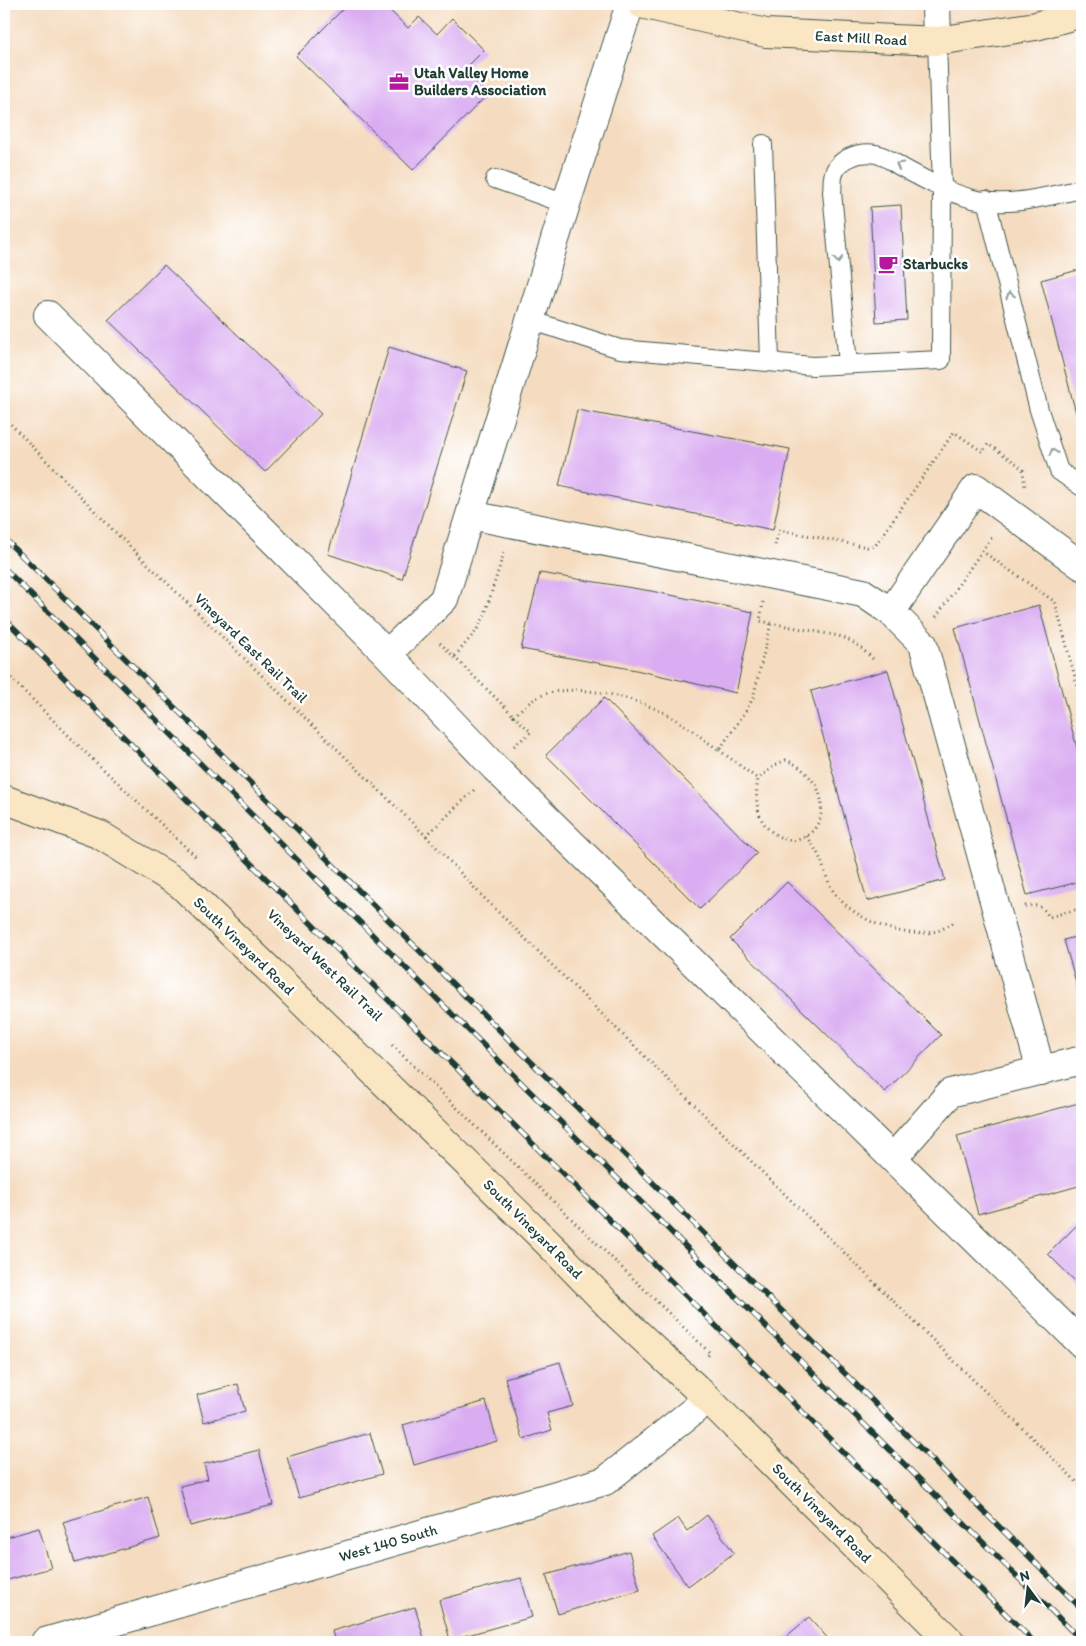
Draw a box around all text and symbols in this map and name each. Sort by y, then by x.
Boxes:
street label: East Mill Road [815,27,907,49]
place label: Utah Valley Home Builders Association [414,64,547,99]
office icon: Utah Valley Home Builders Association [388,71,410,93]
one-way arrow [895,161,904,171]
cafe icon: Starbucks [877,253,899,275]
place label: Starbucks [903,255,968,273]
one-way arrow [833,257,844,265]
one-way arrow [1005,291,1016,300]
one-way arrow [1048,448,1058,457]
street label: Vineyard East Rail Trail [191,589,312,707]
street label: South Vineyard Road [190,893,299,999]
street label: Vineyard West Rail Trail [263,905,387,1025]
street label: South Vineyard Road [479,1175,587,1283]
street label: South Vineyard Road [768,1459,876,1567]
street label: West 140 South [337,1520,440,1566]
north arrow [1004,1564,1054,1614]
text: N [1018,1566,1032,1585]

